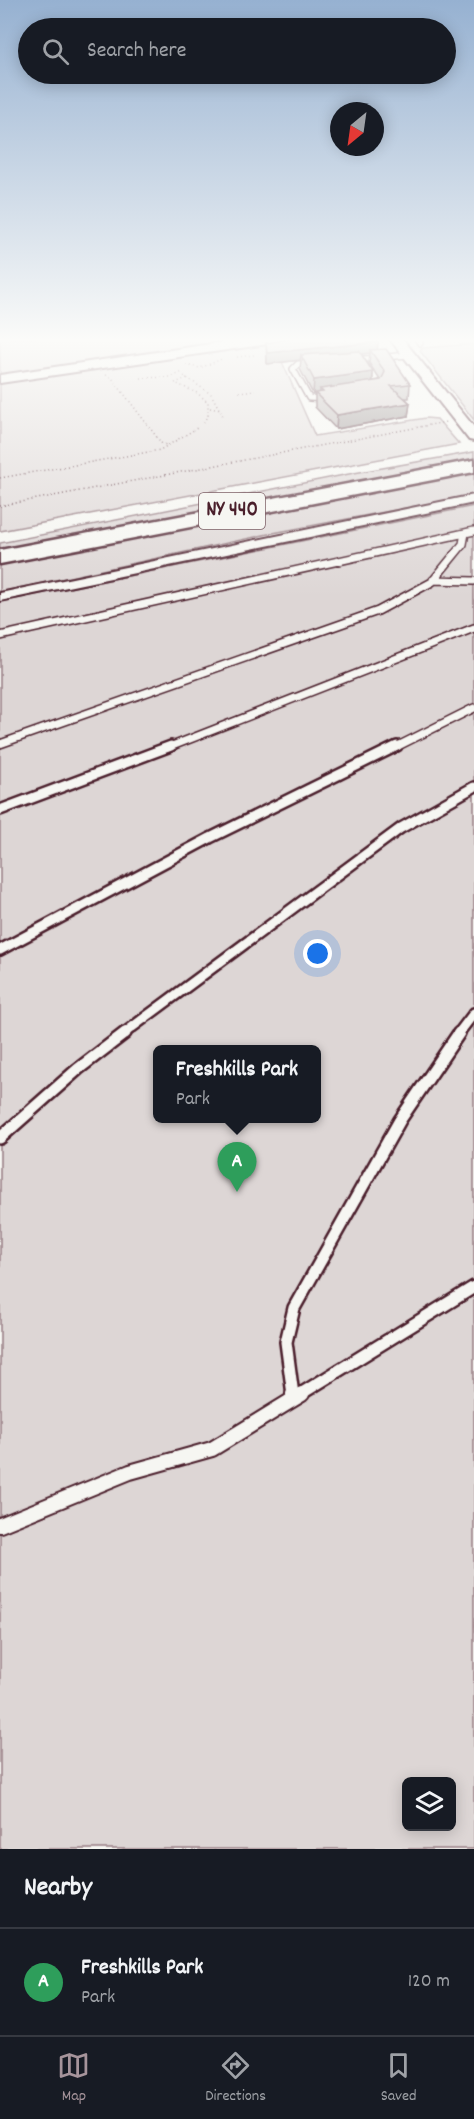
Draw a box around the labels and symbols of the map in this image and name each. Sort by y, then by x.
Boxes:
north arrow [330,102,384,156]
road number: NY 440 [199,493,265,529]
your location [303,939,332,968]
pin: A [218,1142,256,1192]

